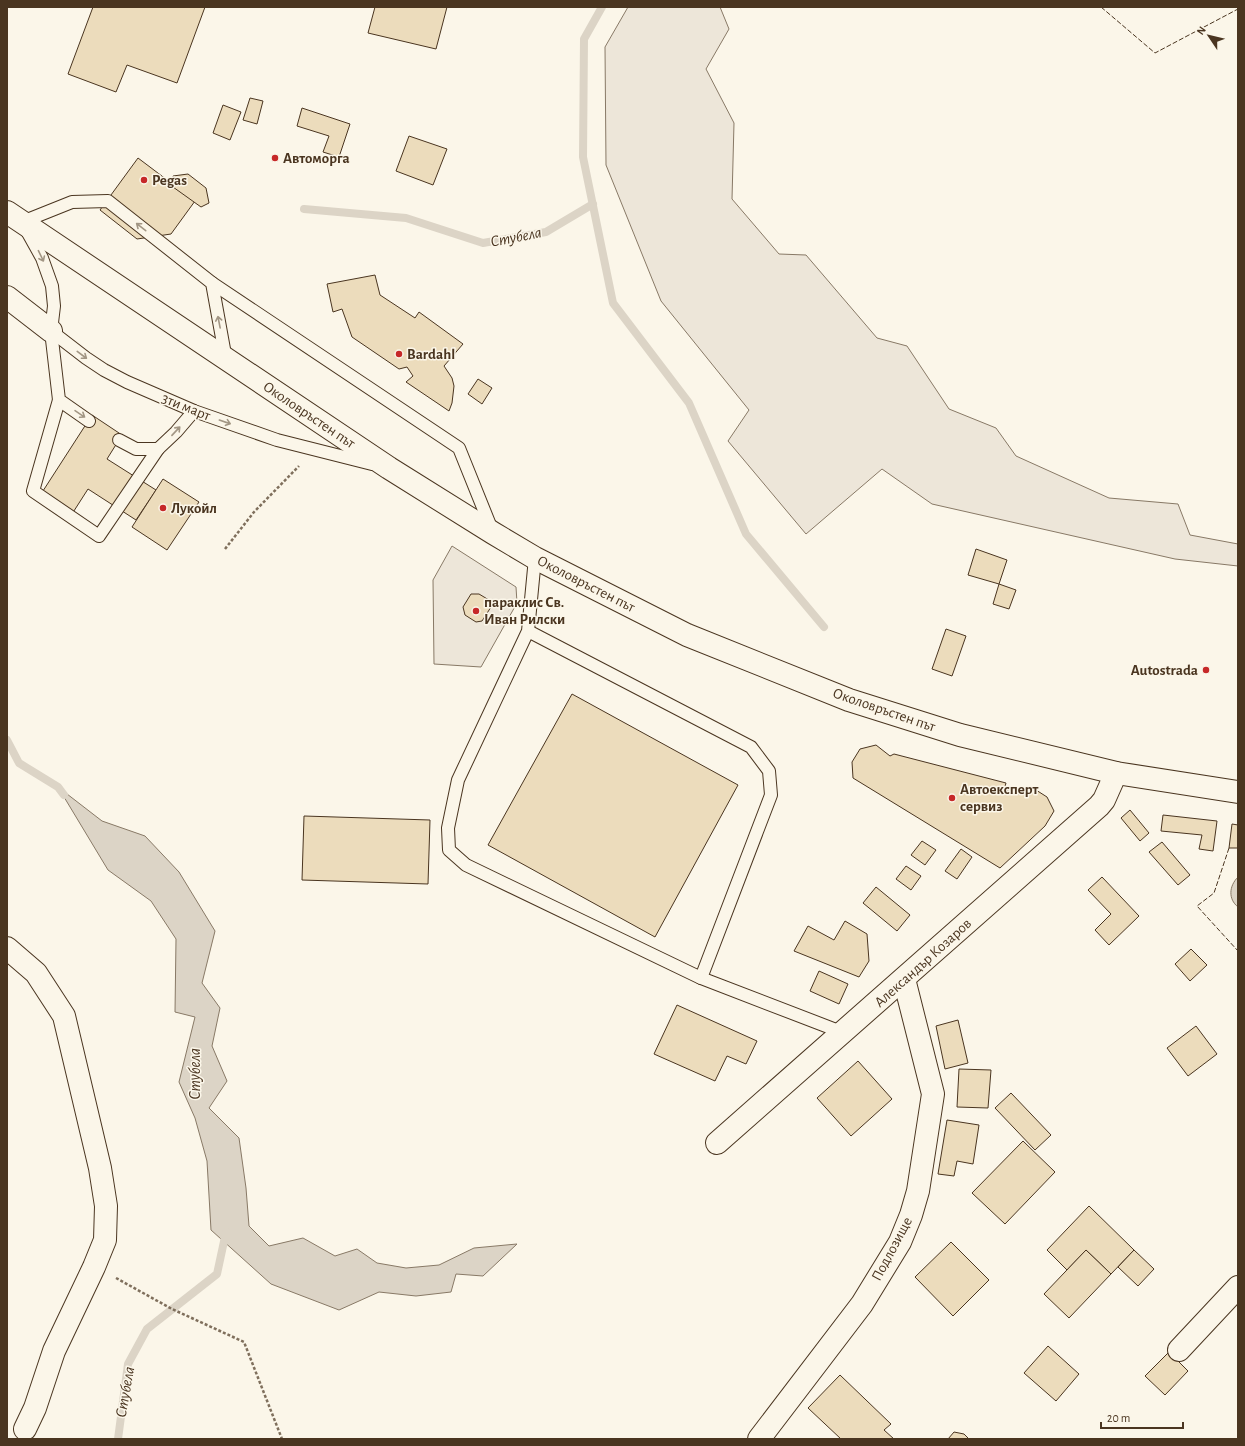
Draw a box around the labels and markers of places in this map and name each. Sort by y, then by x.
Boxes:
place label: Автоморга [283,151,350,166]
marker: Автоморга [270,153,280,163]
place label: Pegas [152,173,187,188]
marker: Pegas [139,175,149,185]
place label: Bardahl [407,347,455,362]
marker: Bardahl [394,349,404,359]
place label: Лукойл [171,501,217,516]
marker: Лукойл [158,503,168,513]
place label: параклис Св. Иван Рилски [484,595,565,627]
marker: параклис Св. Иван Рилски [471,606,481,616]
place label: Autostrada [1131,663,1198,678]
marker: Autostrada [1201,665,1211,675]
place label: Автоексперт сервиз [960,782,1039,814]
marker: Автоексперт сервиз [947,793,957,803]

